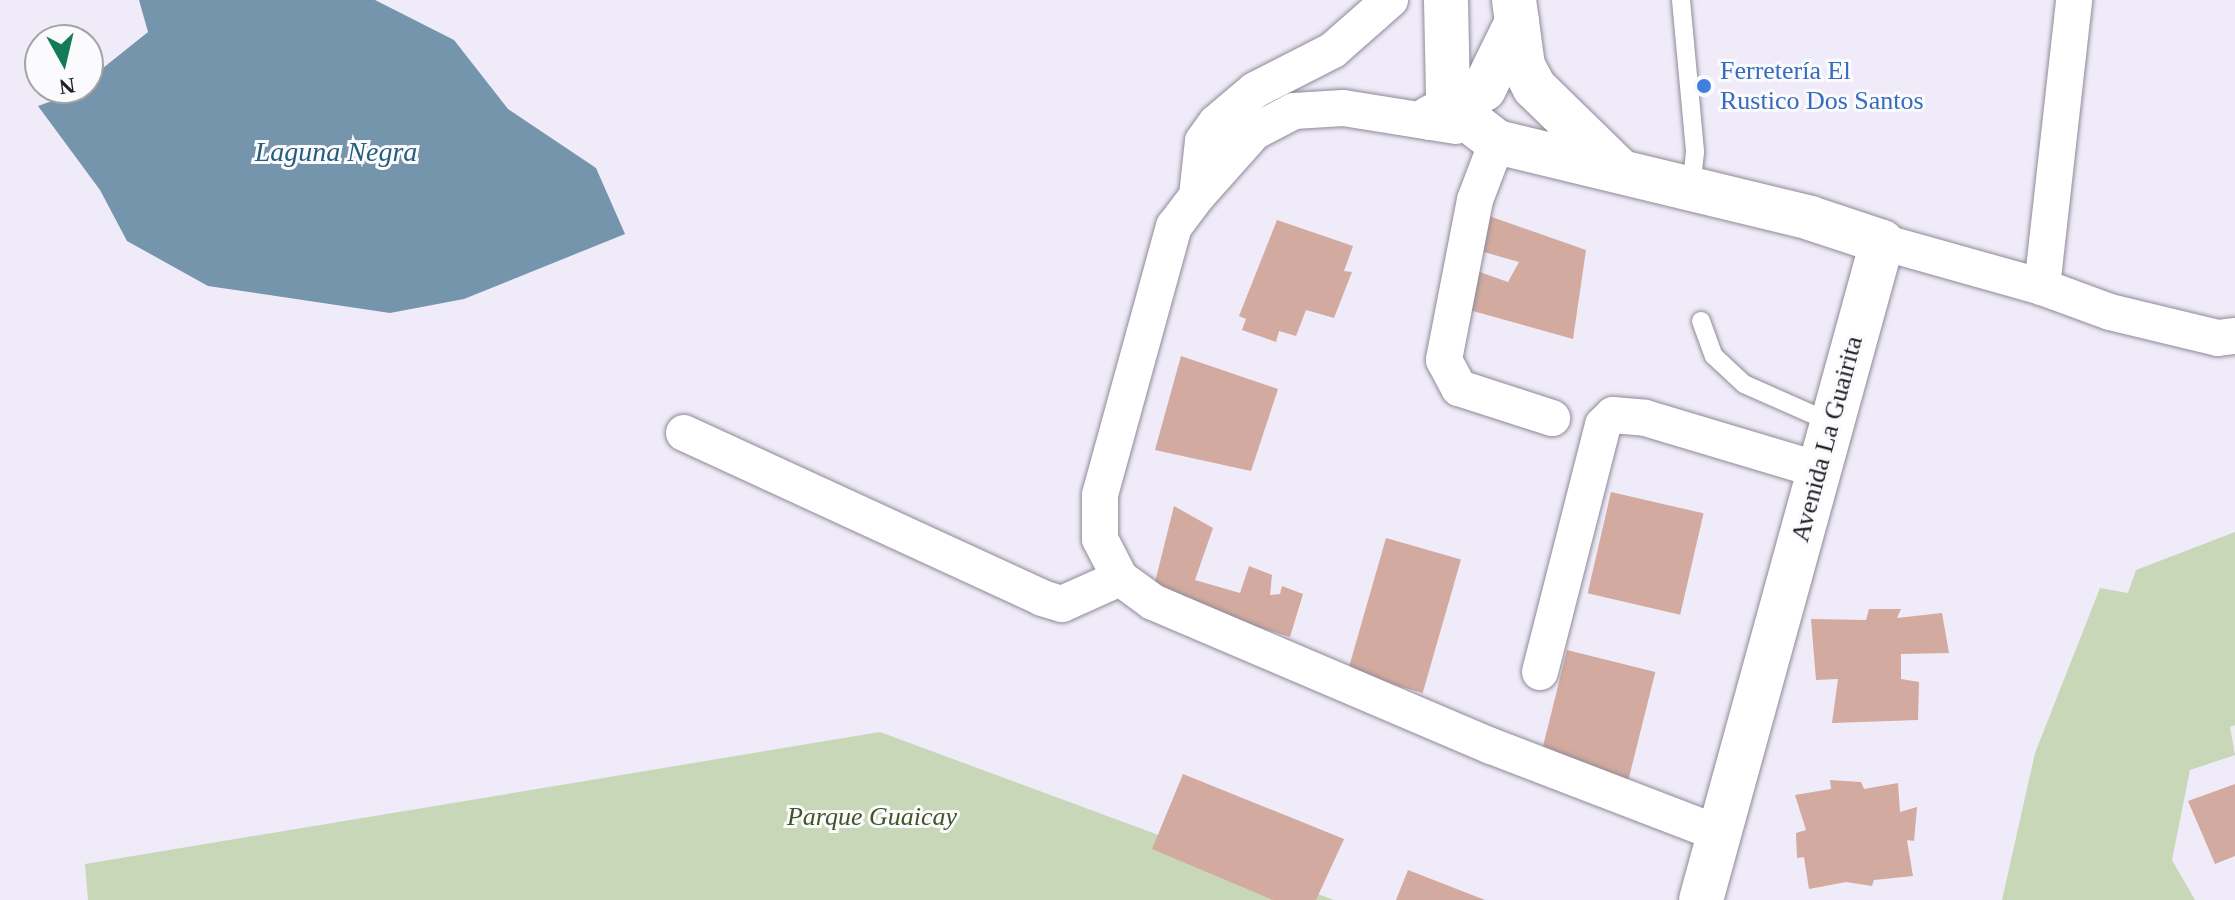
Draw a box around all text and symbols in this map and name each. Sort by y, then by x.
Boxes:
north arrow [24,24,104,104]
place label: Ferretería El Rustico Dos Santos [1720,55,1924,116]
text: N [58,73,77,100]
marker: Ferretería El Rustico Dos Santos [1695,77,1713,95]
water label: Laguna Negra [255,135,417,169]
street label: Avenida La Guairita [1785,333,1869,545]
park label: Parque Guaicay [787,801,957,833]

